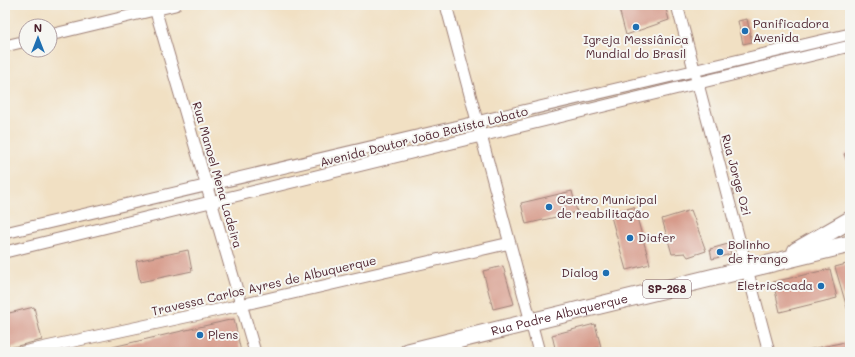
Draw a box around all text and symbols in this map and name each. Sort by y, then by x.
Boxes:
place label: Panificadora Avenida [753,15,829,45]
north arrow [18,18,58,58]
text: N [34,20,42,35]
marker: Igreja Messiânica Mundial do Brasil [631,22,641,32]
marker: Panificadora Avenida [740,26,750,36]
place label: Igreja Messiânica Mundial do Brasil [583,31,689,61]
street label: Rua Manoel Mena Ladeira [189,100,247,250]
street label: Avenida Doutor João Batista Lobato [318,102,529,170]
street label: Rua Jorge Ozi [718,132,755,217]
place label: Centro Municipal de reabilitação [557,191,657,221]
marker: Centro Municipal de reabilitação [544,202,554,212]
place label: Diafer [638,229,676,245]
marker: Diafer [625,233,635,243]
place label: Bolinho de Frango [728,236,788,266]
marker: Bolinho de Frango [715,247,725,257]
street label: Travessa Carlos Ayres de Albuquerque [150,251,378,319]
place label: Dialog [562,264,598,280]
marker: Dialog [601,268,611,278]
place label: EletricScada [737,277,813,293]
road number: SP-268 [643,280,691,298]
marker: EletricScada [816,281,826,291]
street label: Rua Padre Albuquerque [489,290,629,338]
place label: Plens [208,326,238,342]
marker: Plens [195,330,205,340]

